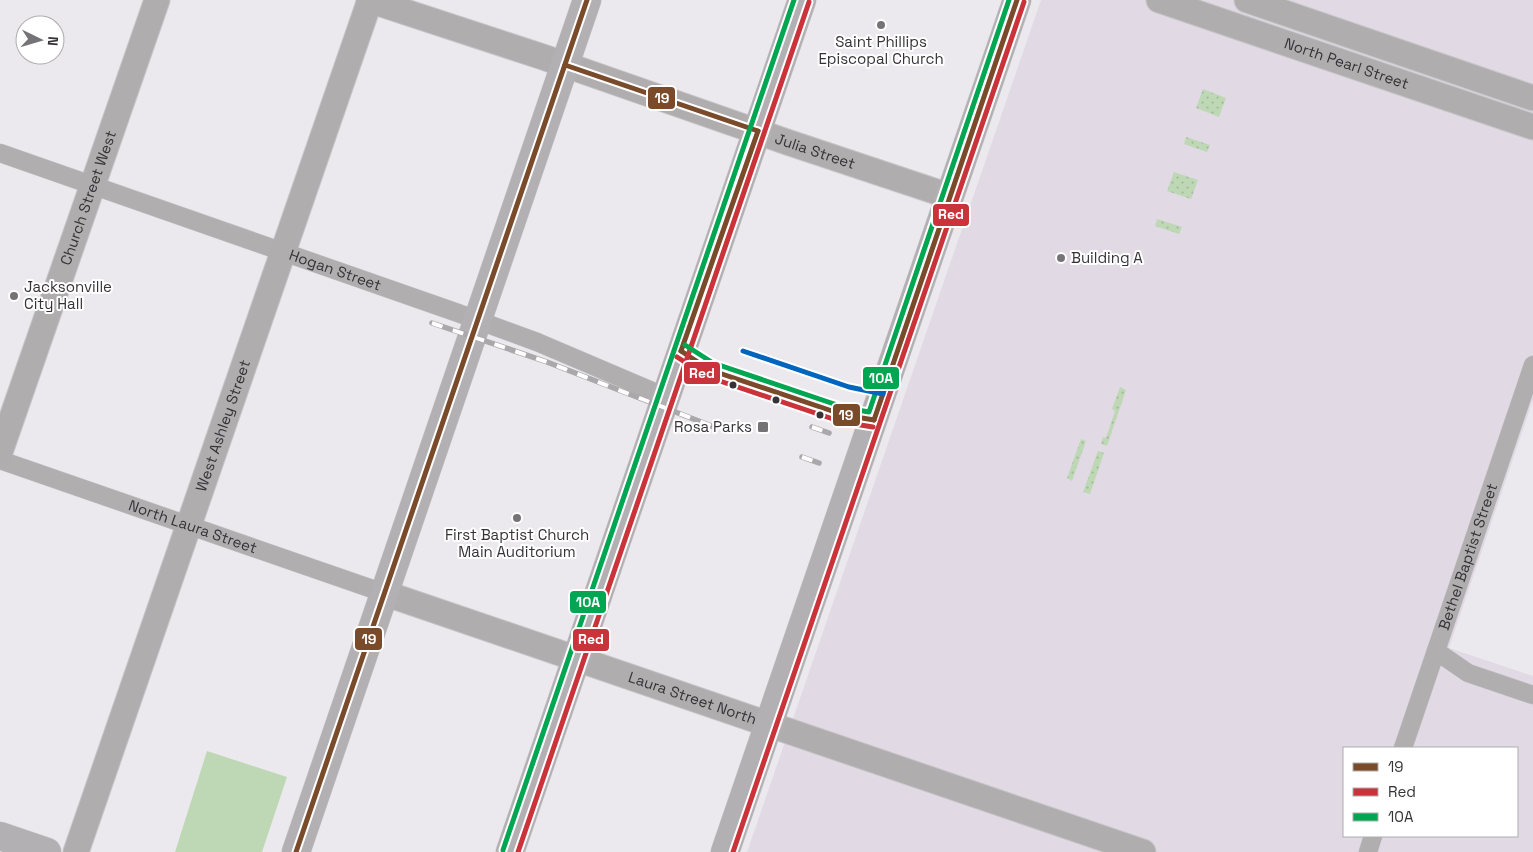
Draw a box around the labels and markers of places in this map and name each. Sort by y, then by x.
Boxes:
marker: Saint Phillips Episcopal Church [875,19,887,31]
place label: Saint Phillips Episcopal Church [818,32,944,68]
place label: Building A [1071,248,1143,267]
marker: Building A [1055,252,1067,264]
place label: Jacksonville City Hall [24,277,112,313]
marker: Jacksonville City Hall [8,290,20,302]
unlabelled marker [728,380,738,390]
unlabelled marker [771,395,781,405]
unlabelled marker [815,410,825,420]
place label: Rosa Parks [674,417,752,436]
marker: Rosa Parks [756,420,770,434]
marker: First Baptist Church Main Auditorium [511,512,523,524]
place label: First Baptist Church Main Auditorium [445,525,589,561]

